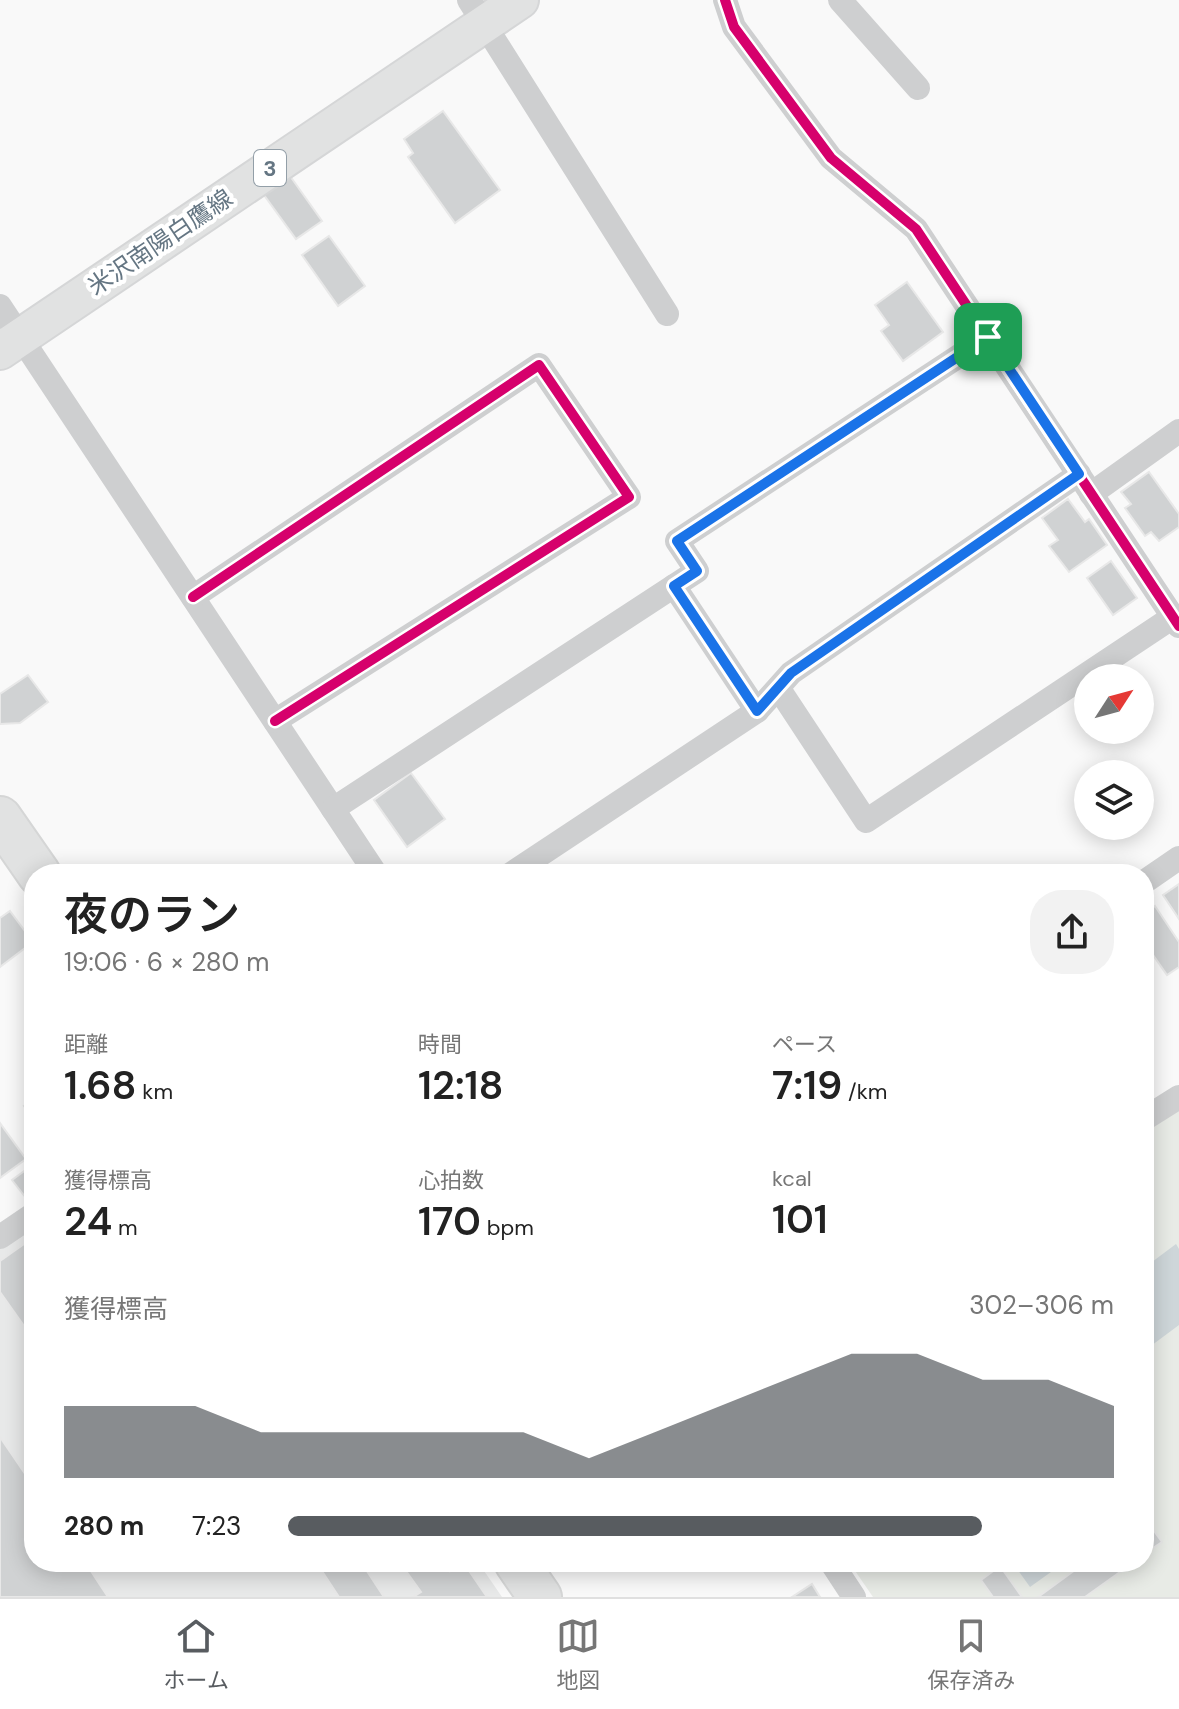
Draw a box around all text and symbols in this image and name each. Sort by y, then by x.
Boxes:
road number: 3 [254,150,286,186]
street label: 米沢南陽白鷹線 [82,182,238,302]
pin [954,303,1022,371]
icon: arrive [966,315,1010,359]
north arrow [1074,664,1154,744]
map controls [1074,664,1154,840]
button: layers [1074,760,1154,840]
text: 夜のラン [64,886,240,944]
button: share [1030,890,1114,974]
text: 19:06 · 6 × 280 m [64,945,269,979]
text: 距離 [64,1030,108,1059]
text: 時間 [418,1030,462,1059]
text: ペース [772,1030,837,1059]
text: 1.68 [64,1059,136,1111]
text: 12:18 [418,1059,503,1111]
text: 7:19 [772,1059,842,1111]
text: km [136,1077,173,1106]
text: /km [842,1077,887,1106]
text: kcal [772,1164,812,1193]
text: 獲得標高 [64,1166,152,1195]
text: 心拍数 [418,1166,484,1195]
text: 101 [772,1193,828,1245]
text: 24 [64,1195,112,1247]
text: 170 [418,1195,481,1247]
text: m [112,1213,138,1242]
text: bpm [481,1213,534,1242]
text: 302–306 m [969,1288,1114,1322]
text: 獲得標高 [64,1292,168,1326]
text: 280 m [64,1509,144,1543]
text: 7:23 [192,1509,241,1543]
tab: ホーム [164,1614,229,1695]
tab: 地図 [556,1614,600,1695]
tab: 保存済み [927,1614,1015,1695]

